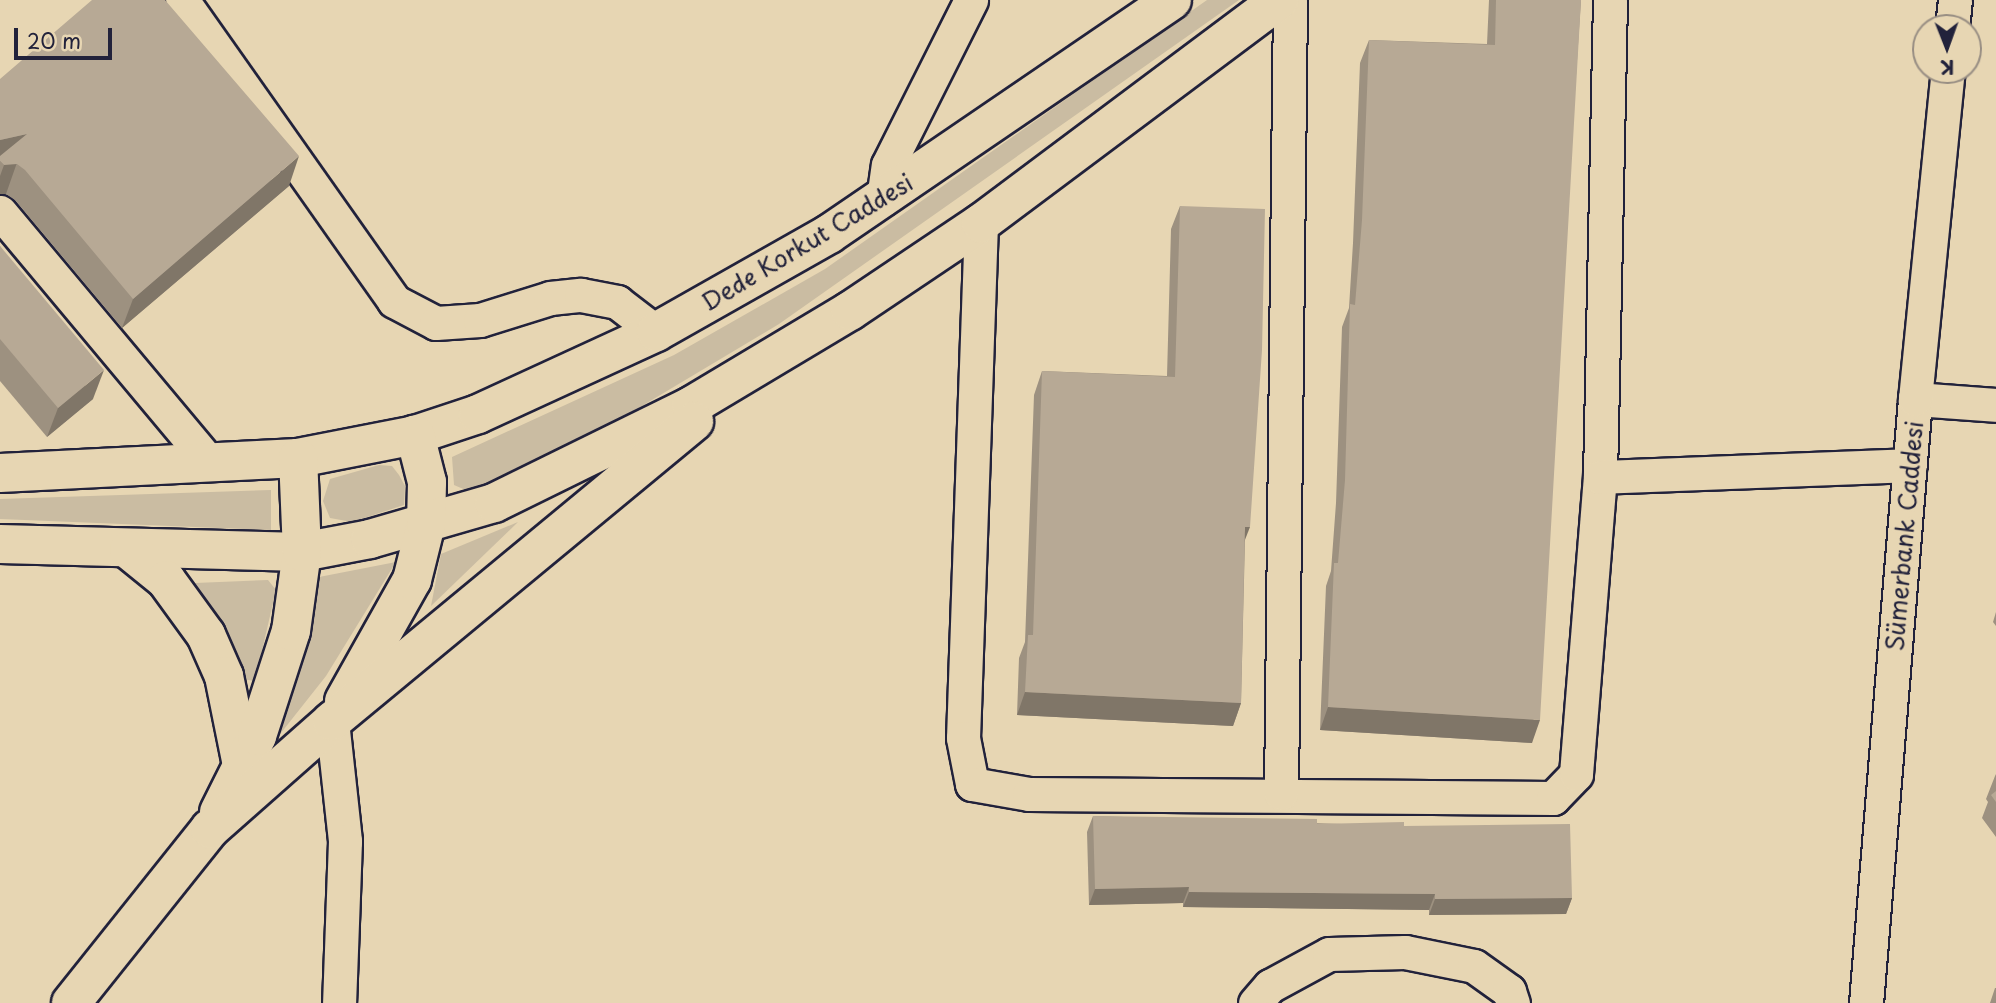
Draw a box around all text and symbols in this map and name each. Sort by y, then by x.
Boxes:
scale bar [18,14,116,58]
north arrow [1912,14,1982,84]
text: 20 m [27,24,81,56]
text: K [1940,54,1955,82]
street label: Dede Korkut Caddesi [695,167,919,317]
street label: Sümerbank Caddesi [1880,420,1928,652]

